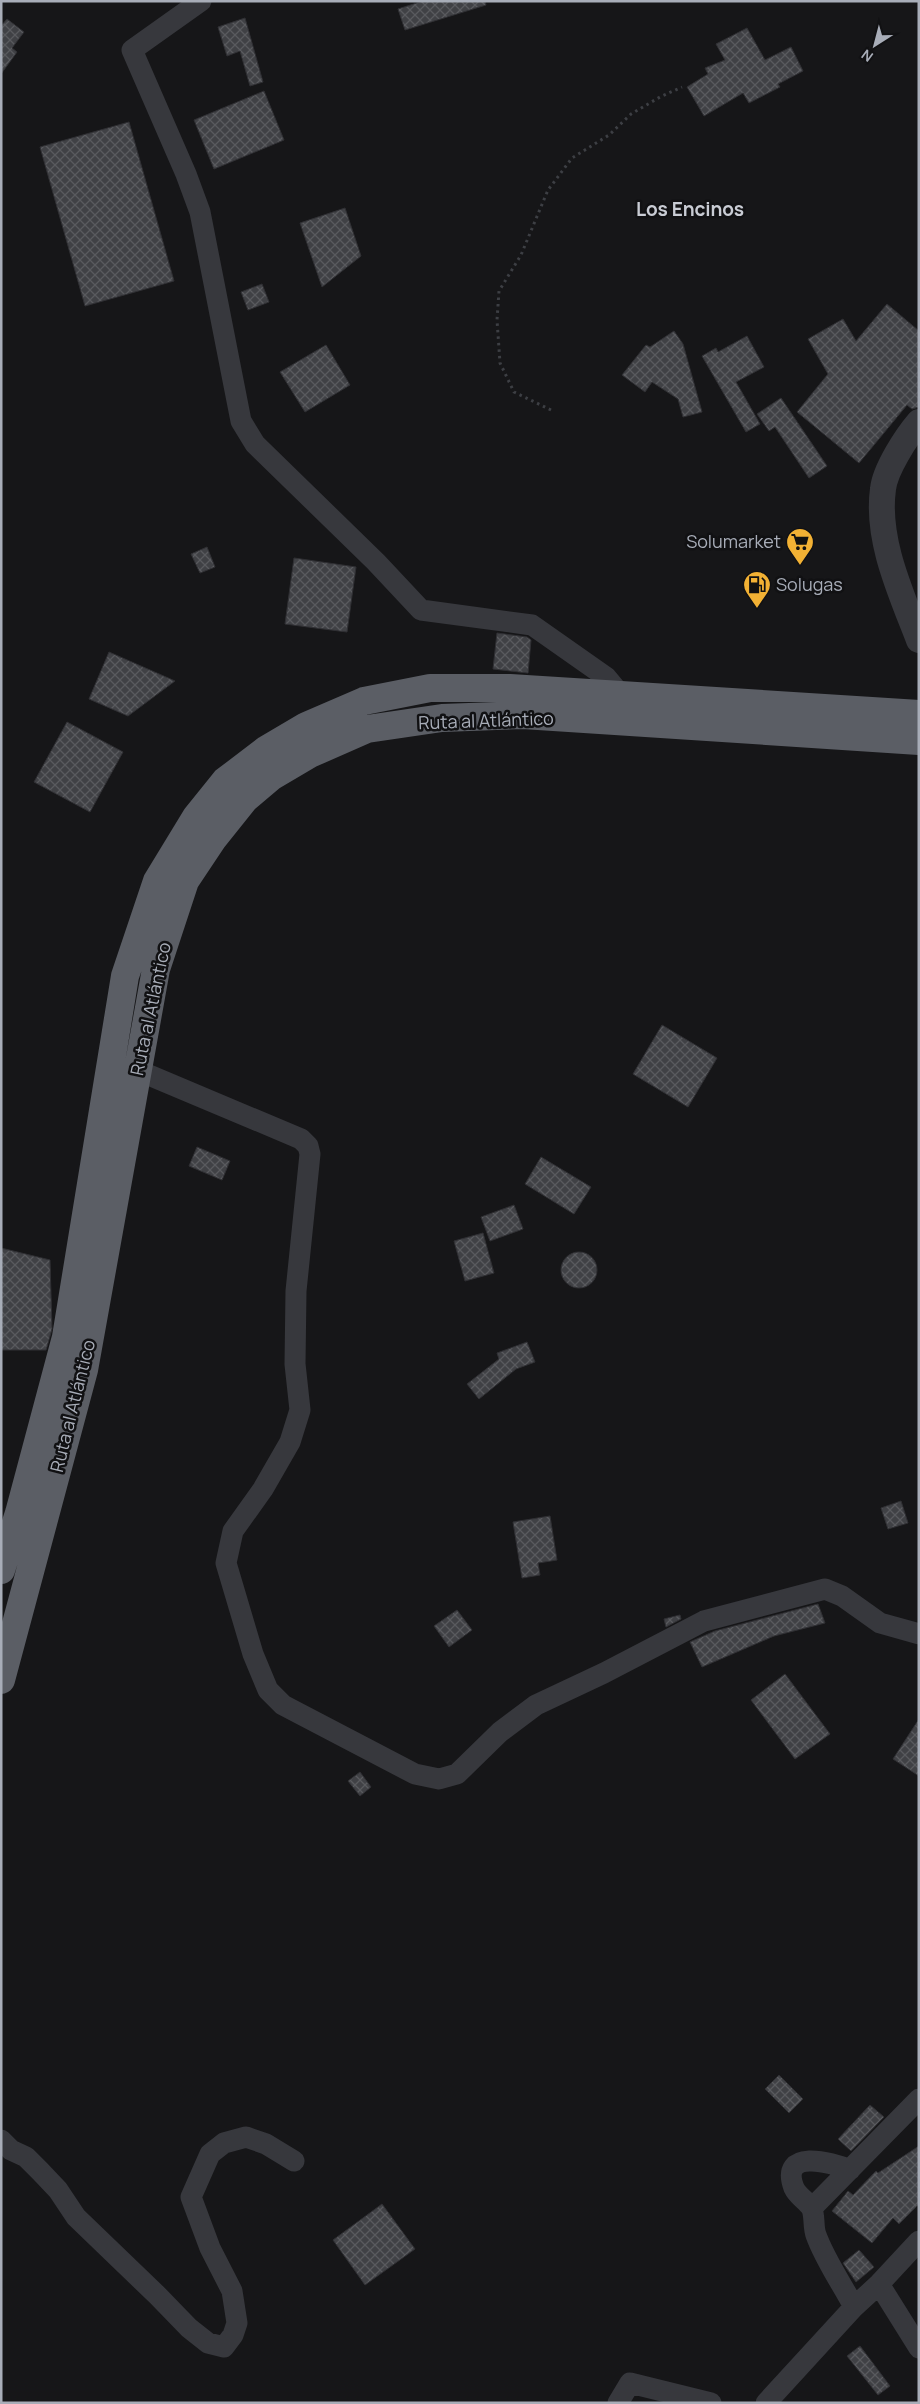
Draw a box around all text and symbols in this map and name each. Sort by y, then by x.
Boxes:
north arrow [850,20,900,70]
text: N [857,45,877,67]
district label: Los Encinos [636,196,744,222]
supermarket icon: Solumarket [785,527,815,566]
place label: Solumarket [686,529,781,553]
fuel station icon: Solugas [742,570,772,609]
place label: Solugas [776,572,843,596]
street label: Ruta al Atlántico [418,706,554,734]
street label: Ruta al Atlántico [124,940,176,1078]
street label: Ruta al Atlántico [44,1337,100,1474]

